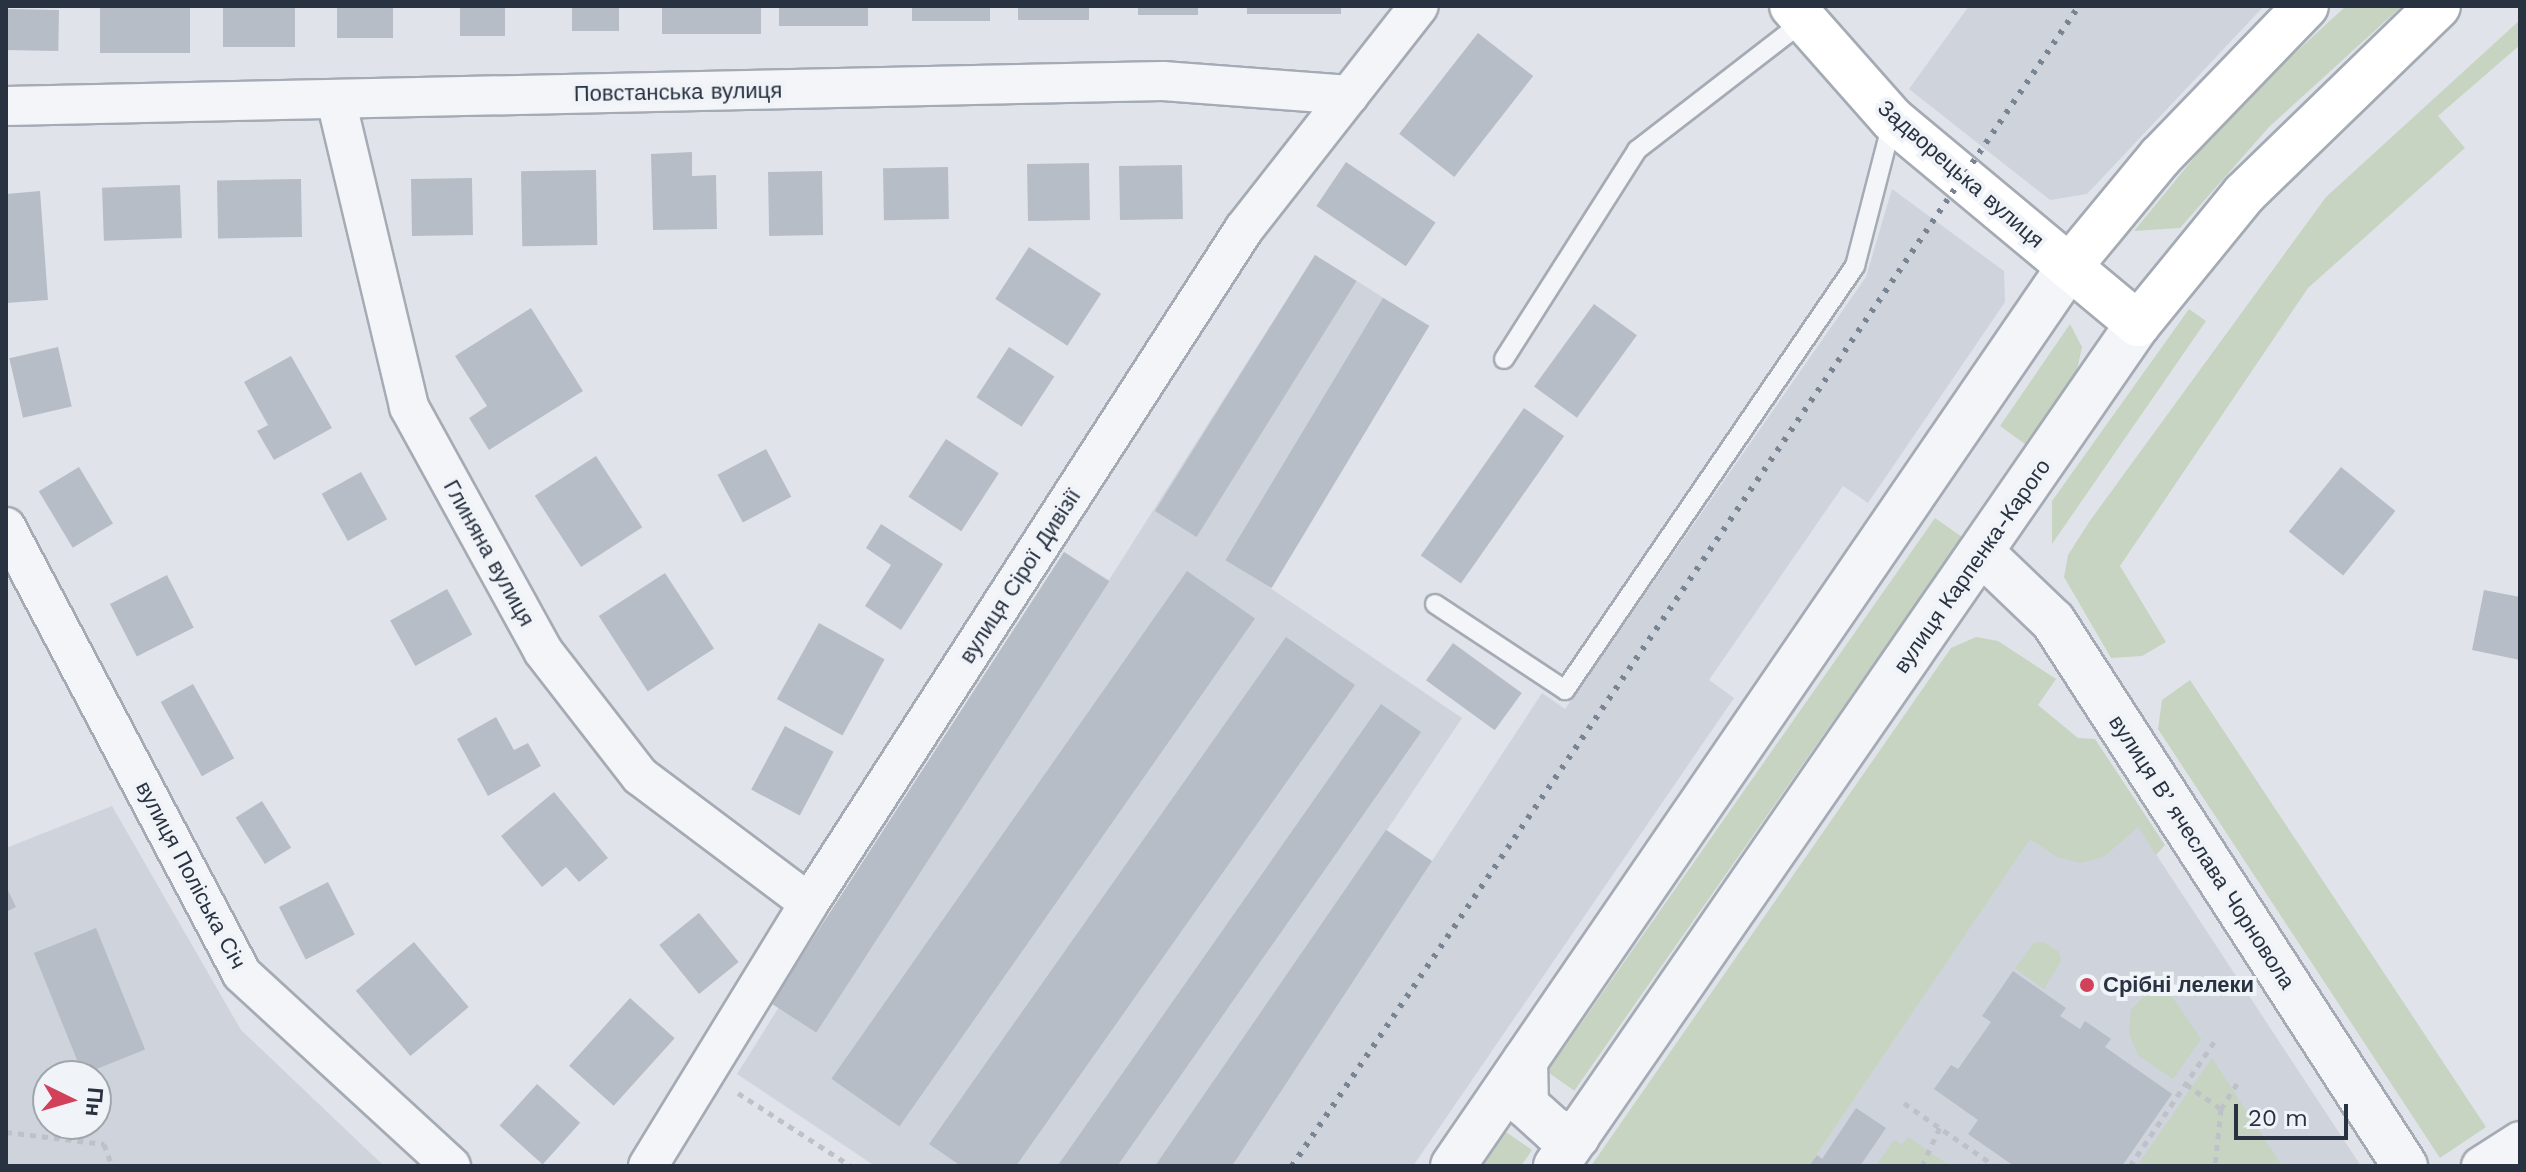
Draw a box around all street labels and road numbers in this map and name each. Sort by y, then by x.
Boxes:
street label: Повстанська вулиця [574,77,782,107]
street label: Задворецька вулиця [1872,95,2050,253]
street label: вулиця Карпенка-Карого [1888,454,2056,678]
street label: Глиняна вулиця [438,475,540,631]
street label: вулиця Сірої Дивізії [954,484,1086,668]
street label: вулиця Вʼячеслава Чорновола [2103,710,2301,994]
street label: вулиця Поліська Січ [130,777,252,973]

